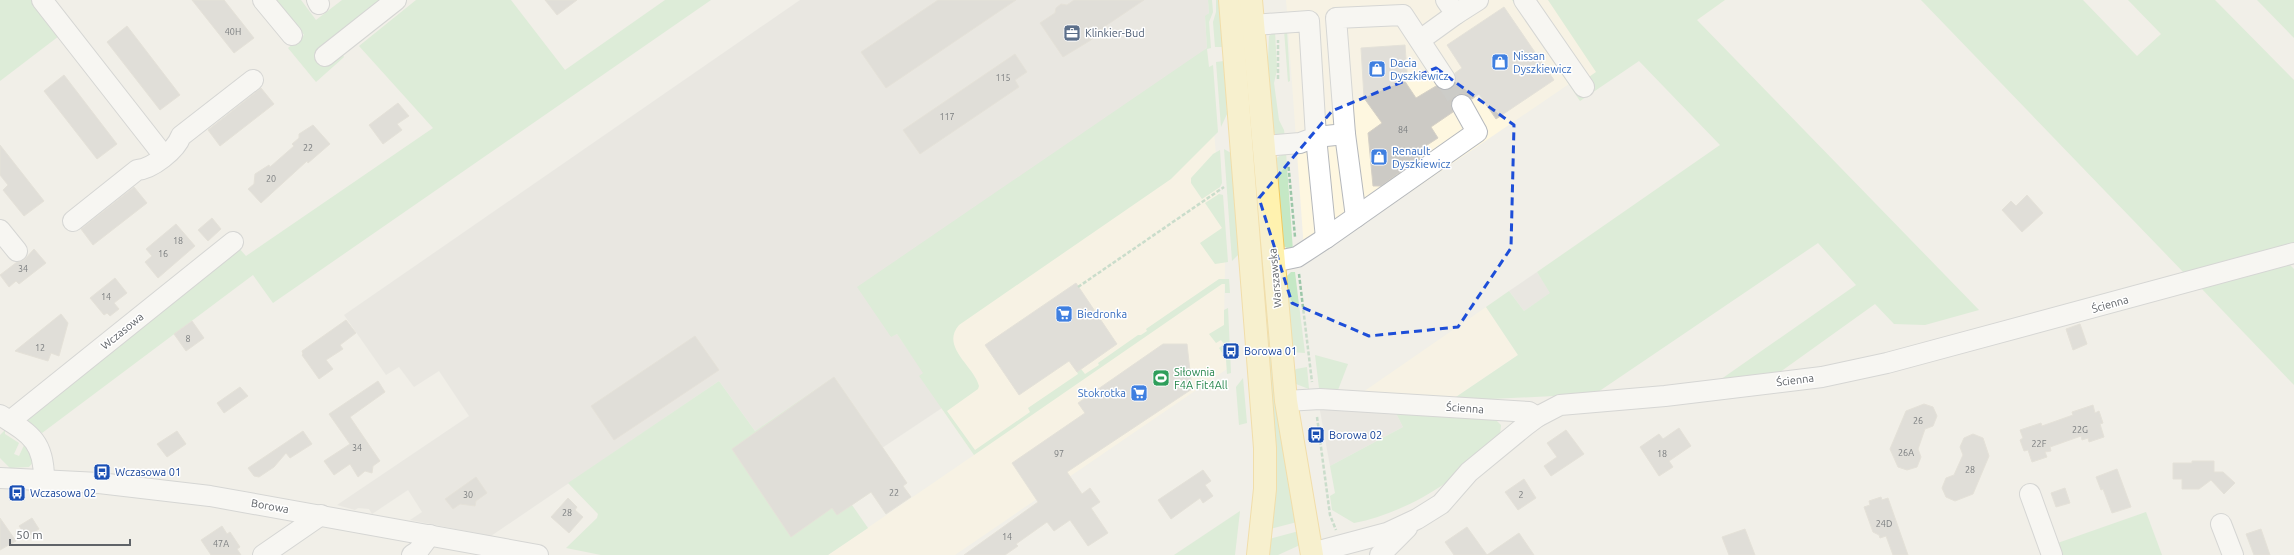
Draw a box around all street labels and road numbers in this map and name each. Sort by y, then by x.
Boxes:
street label: Warszawska [1266,248,1284,308]
street label: Ścienna [2090,292,2130,315]
street label: Wczasowa [98,310,146,352]
street label: Ścienna [1775,371,1815,388]
street label: Ścienna [1446,400,1484,415]
street label: Borowa [250,497,290,515]

